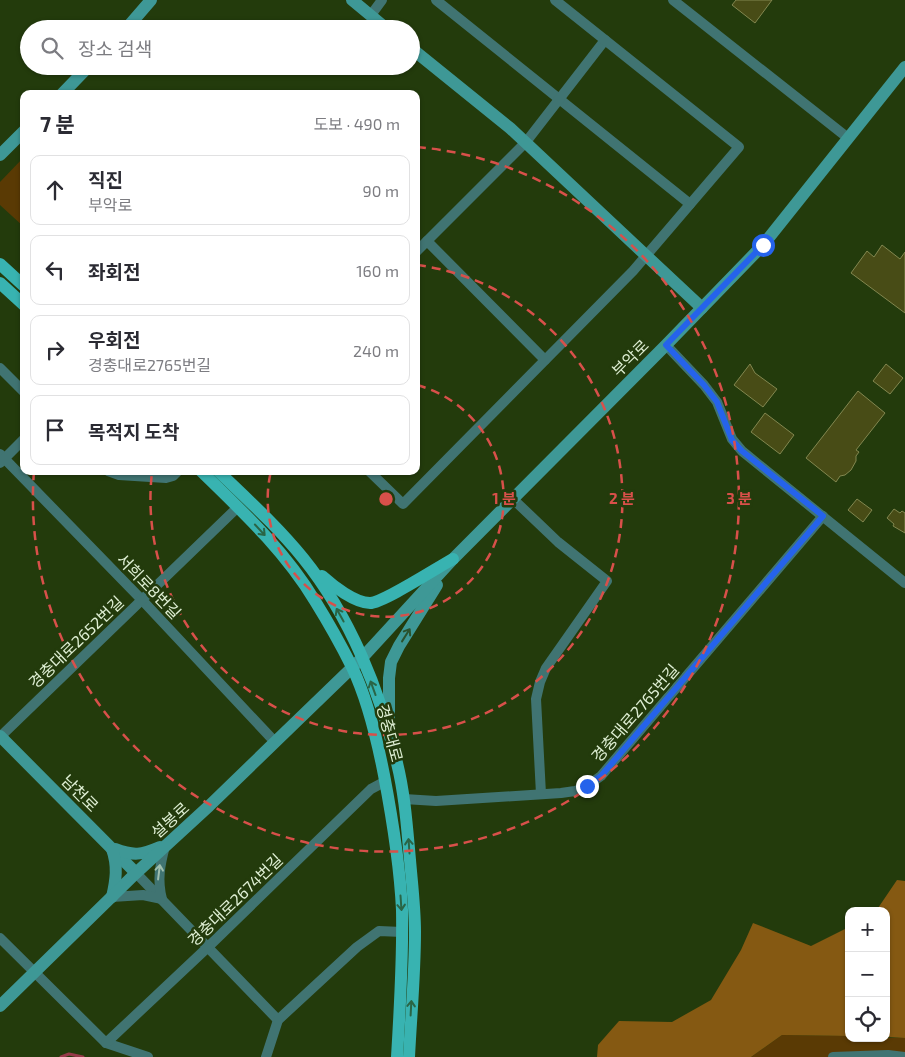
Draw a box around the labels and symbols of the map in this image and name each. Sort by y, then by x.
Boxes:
route start [752,234,775,257]
street label: 부악로 [607,335,652,380]
text: 1 분 [492,489,516,507]
text: 2 분 [609,489,635,507]
text: 3 분 [726,489,752,507]
centre of rings [377,490,395,508]
one-way arrow [254,524,266,537]
street label: 서희로8번길 [114,549,185,622]
street label: 경충대로2652번길 [24,592,127,692]
one-way arrow [335,608,344,623]
one-way arrow [401,629,411,643]
street label: 경충대로2765번길 [587,660,682,765]
one-way arrow [368,681,377,696]
street label: 경충대로 [374,702,407,764]
street label: 남천로 [58,770,103,815]
route end [576,775,599,798]
street label: 설봉로 [147,798,193,841]
one-way arrow [404,838,414,854]
street label: 경충대로2674번길 [183,850,286,950]
one-way arrow [154,865,164,881]
one-way arrow [396,895,406,911]
one-way arrow [407,1001,416,1017]

